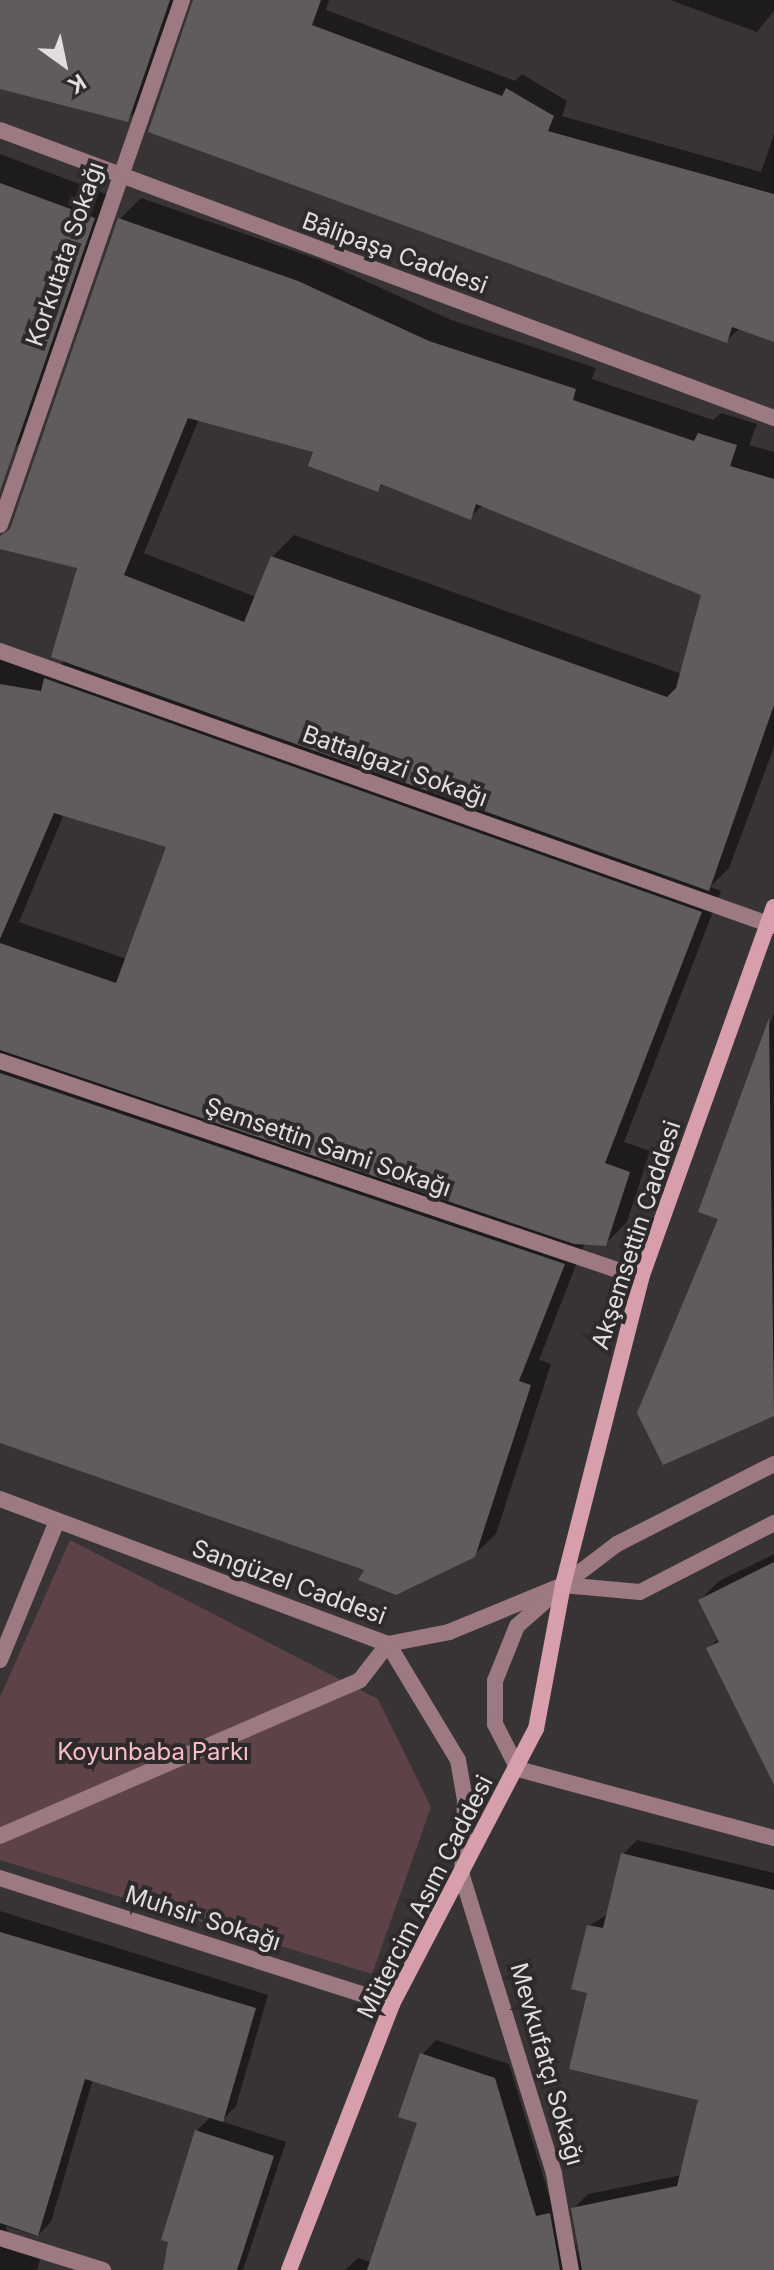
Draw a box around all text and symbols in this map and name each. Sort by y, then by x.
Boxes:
north arrow [24,24,104,104]
text: K [63,69,91,99]
street label: Korkutata Sokağı [20,158,110,350]
street label: Bâlipaşa Caddesi [298,206,492,300]
street label: Battalgazi Sokağı [299,719,491,813]
street label: Şemsettin Sami Sokağı [201,1091,455,1203]
street label: Akşemsettin Caddesi [585,1117,687,1353]
street label: Sangüzel Caddesi [188,1534,390,1630]
park label: Koyunbaba Parkı [57,1738,249,1766]
street label: Mütercim Asım Caddesi [351,1771,499,2023]
street label: Muhsir Sokağı [122,1879,284,1957]
street label: Mevkufatçı Sokağı [504,1960,590,2168]

